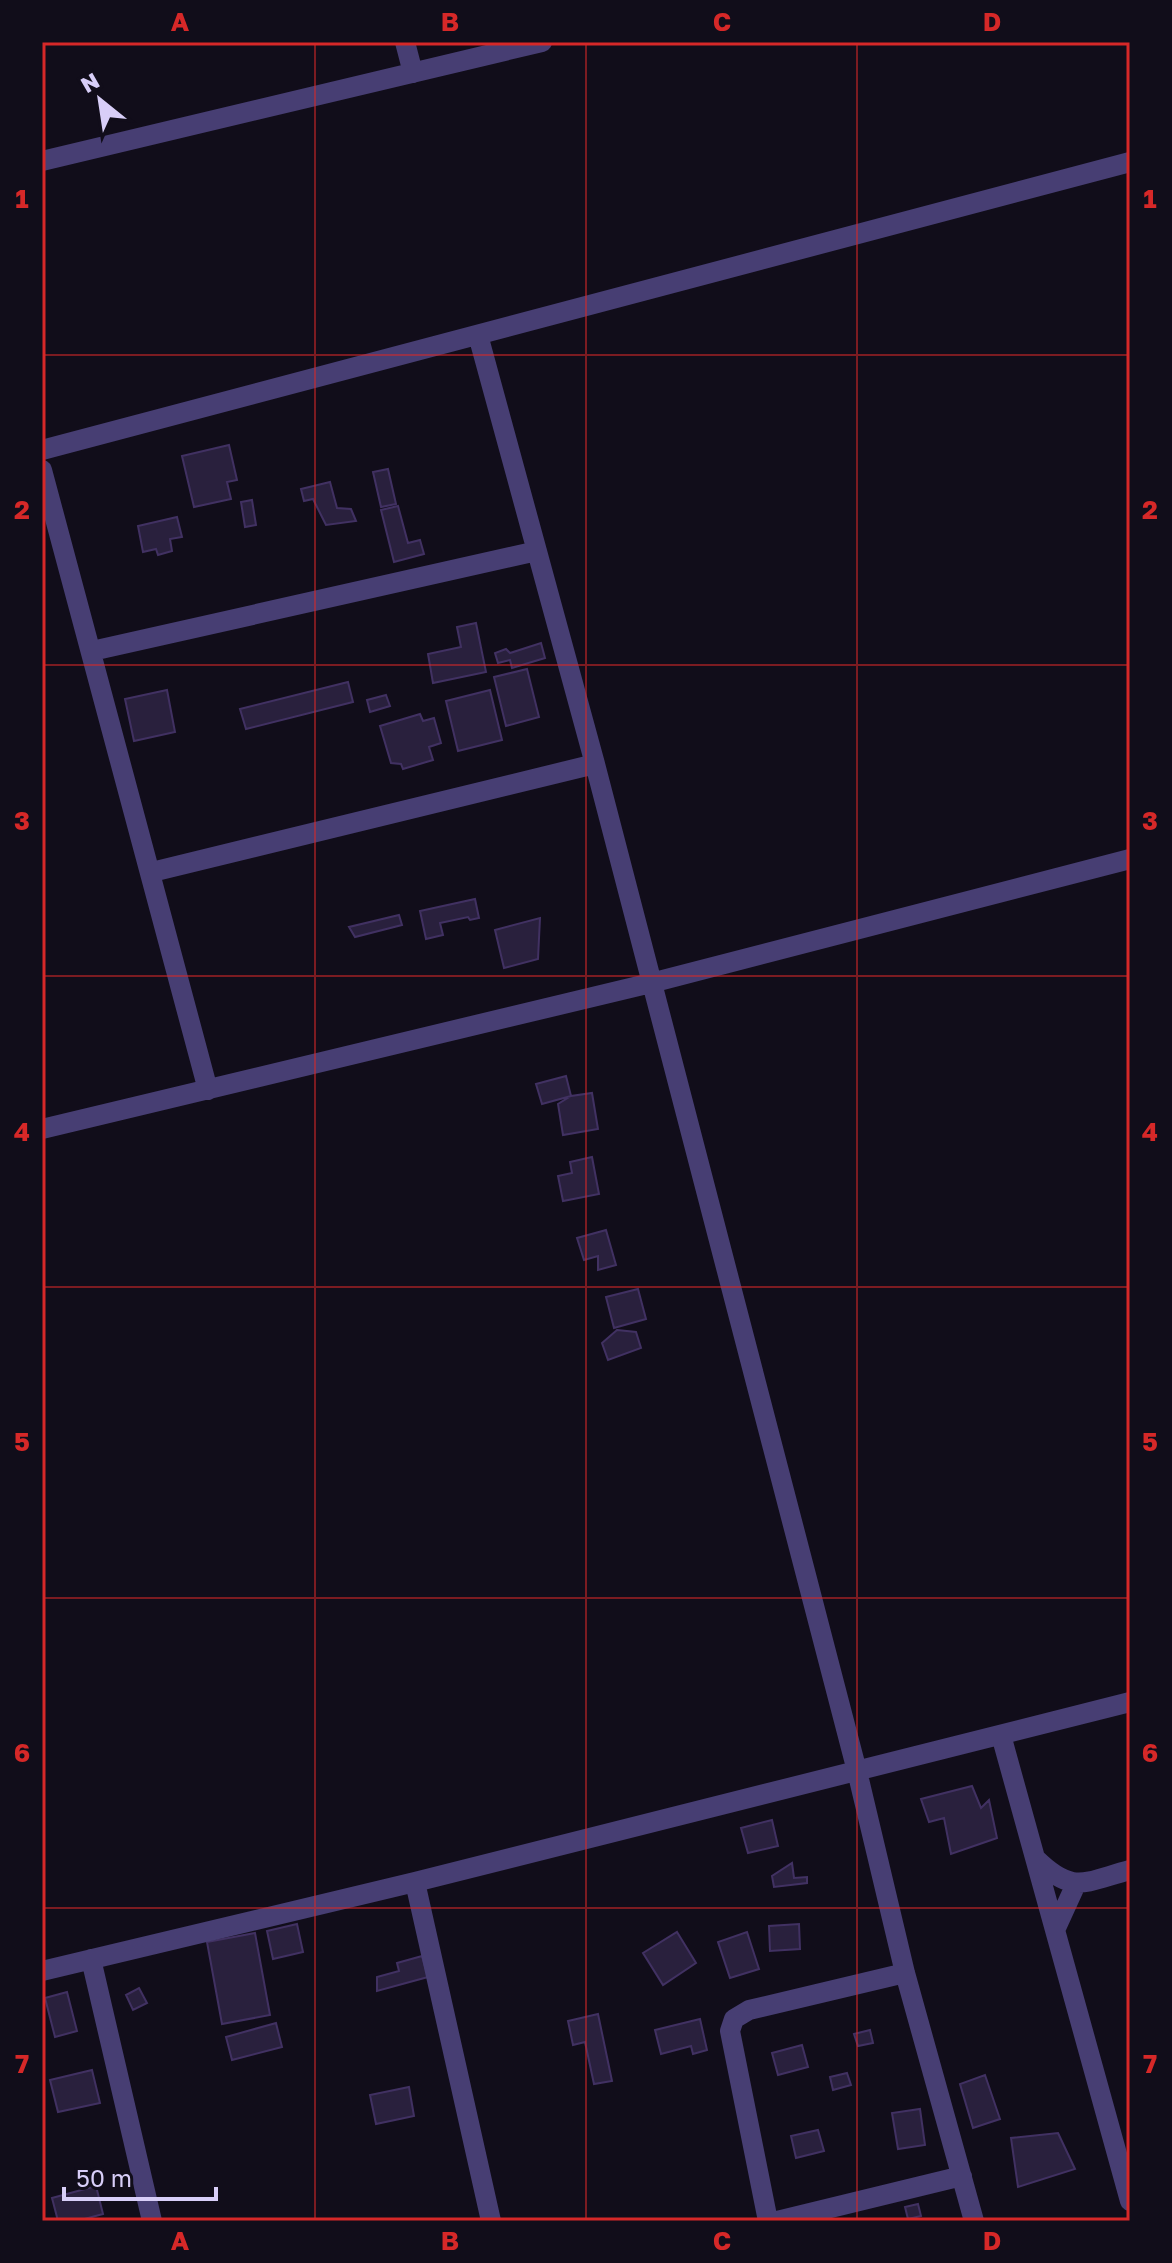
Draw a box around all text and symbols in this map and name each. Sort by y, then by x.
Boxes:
text: A [171,6,190,37]
text: B [441,6,459,37]
text: C [713,6,731,37]
text: D [983,6,1001,37]
north arrow [60,60,140,140]
text: N [76,66,104,98]
text: 1 [15,183,29,214]
text: 1 [1143,183,1157,214]
text: 2 [14,494,30,525]
text: 2 [1142,494,1158,525]
text: 3 [14,805,30,836]
text: 3 [1142,805,1158,836]
text: 4 [14,1116,30,1147]
text: 4 [1142,1116,1158,1147]
text: 5 [14,1426,30,1457]
text: 5 [1142,1426,1158,1457]
text: 6 [14,1737,30,1768]
text: 6 [1142,1737,1158,1768]
text: 7 [15,2048,29,2079]
text: 7 [1143,2048,1157,2079]
scale bar [64,2151,216,2201]
text: 50 m [76,2163,132,2192]
text: A [171,2225,190,2256]
text: B [441,2225,459,2256]
text: C [713,2225,731,2256]
text: D [983,2225,1001,2256]

